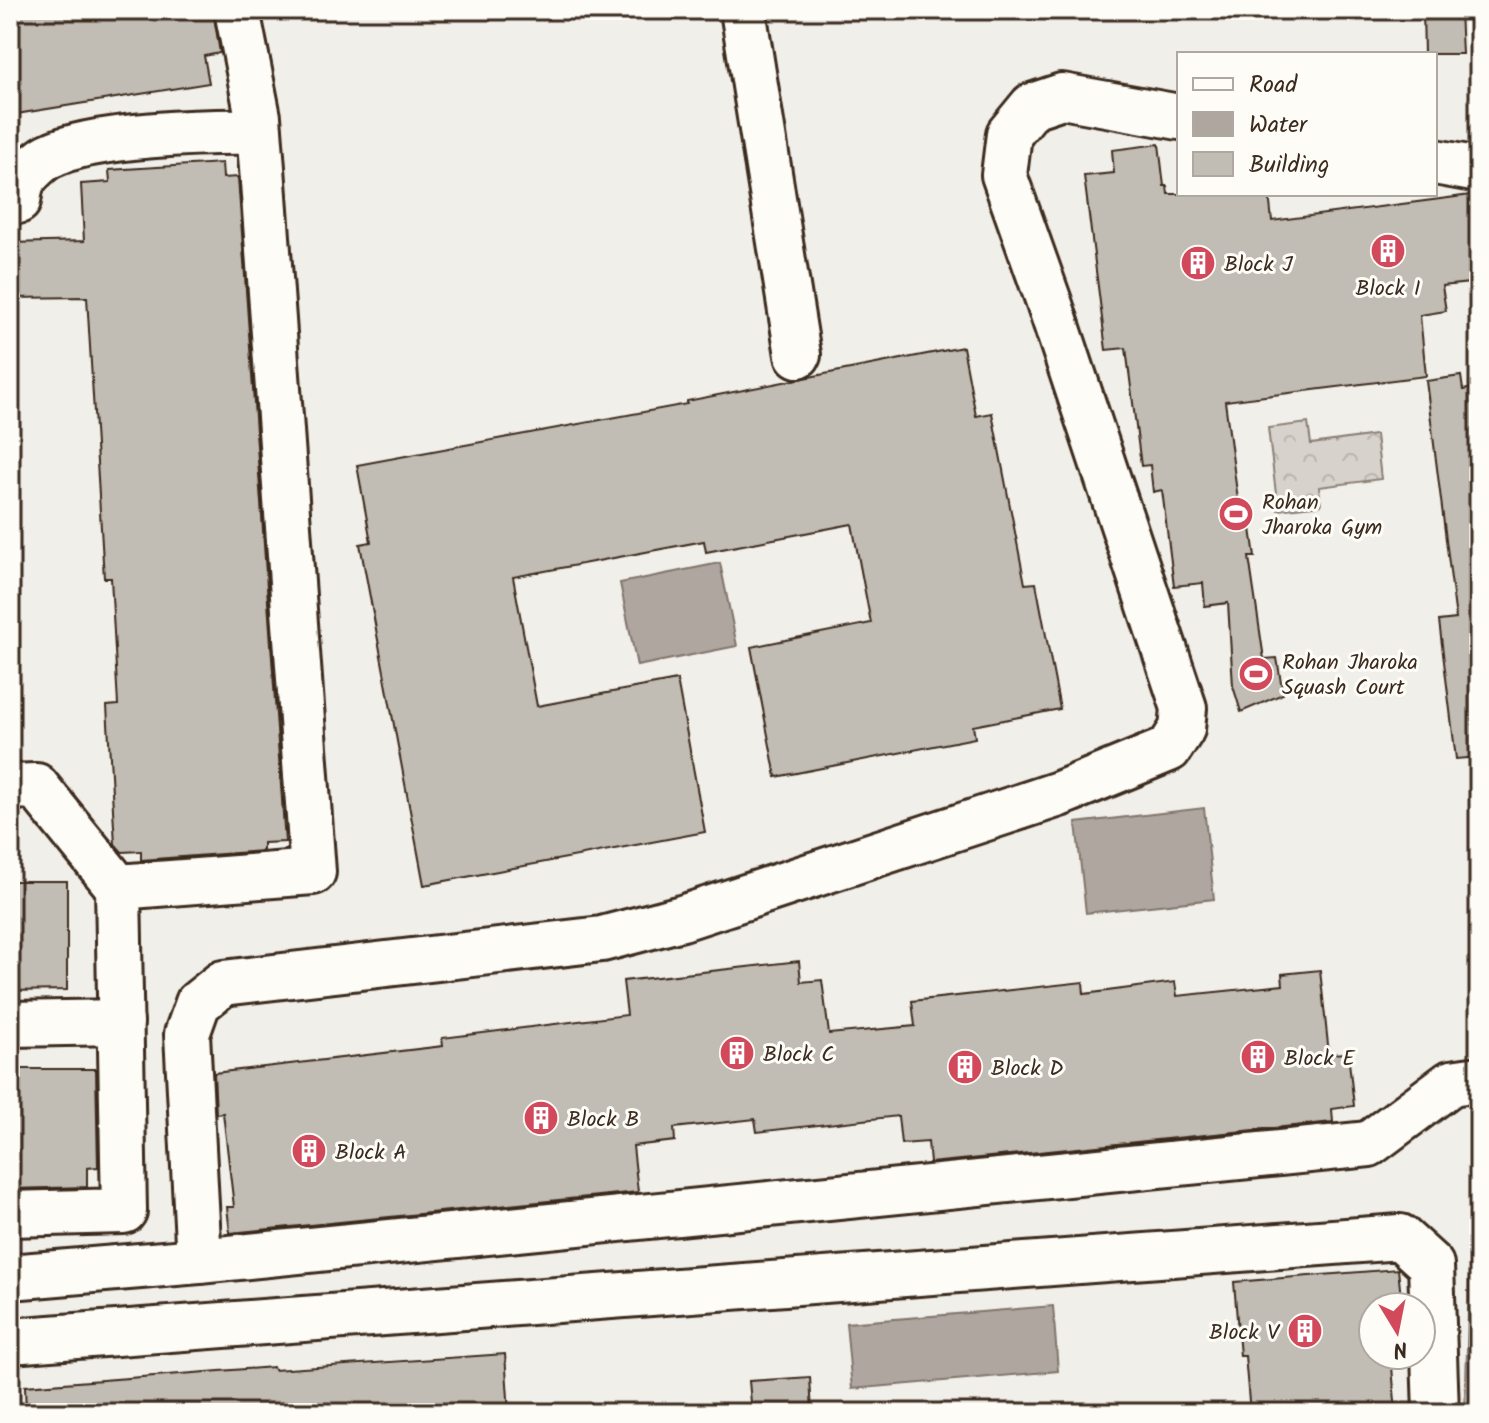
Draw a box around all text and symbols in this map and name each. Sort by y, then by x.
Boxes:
legend [1177,52,1437,196]
text: Road [1249,66,1298,105]
text: Water [1249,106,1309,145]
text: Building [1249,146,1329,185]
building icon: Block I [1369,232,1407,270]
building icon: Block J [1179,244,1217,282]
place label: Block J [1224,248,1293,283]
place label: Block I [1355,272,1421,307]
place label: Rohan Jharoka Gym [1262,486,1382,546]
sports icon: Rohan Jharoka Gym [1217,495,1255,533]
place label: Rohan Jharoka Squash Court [1282,646,1418,706]
sports icon: Rohan Jharoka Squash Court [1237,655,1275,693]
building icon: Block C [718,1034,756,1072]
place label: Block C [763,1038,834,1073]
building icon: Block E [1239,1038,1277,1076]
place label: Block E [1284,1042,1356,1077]
building icon: Block D [946,1048,984,1086]
place label: Block D [991,1052,1064,1087]
building icon: Block B [522,1099,560,1137]
place label: Block B [567,1103,639,1138]
building icon: Block A [290,1132,328,1170]
place label: Block A [335,1136,407,1171]
north arrow [1357,1291,1437,1371]
building icon: Block V [1286,1312,1324,1350]
place label: Block V [1209,1316,1281,1351]
text: N [1390,1330,1410,1367]

